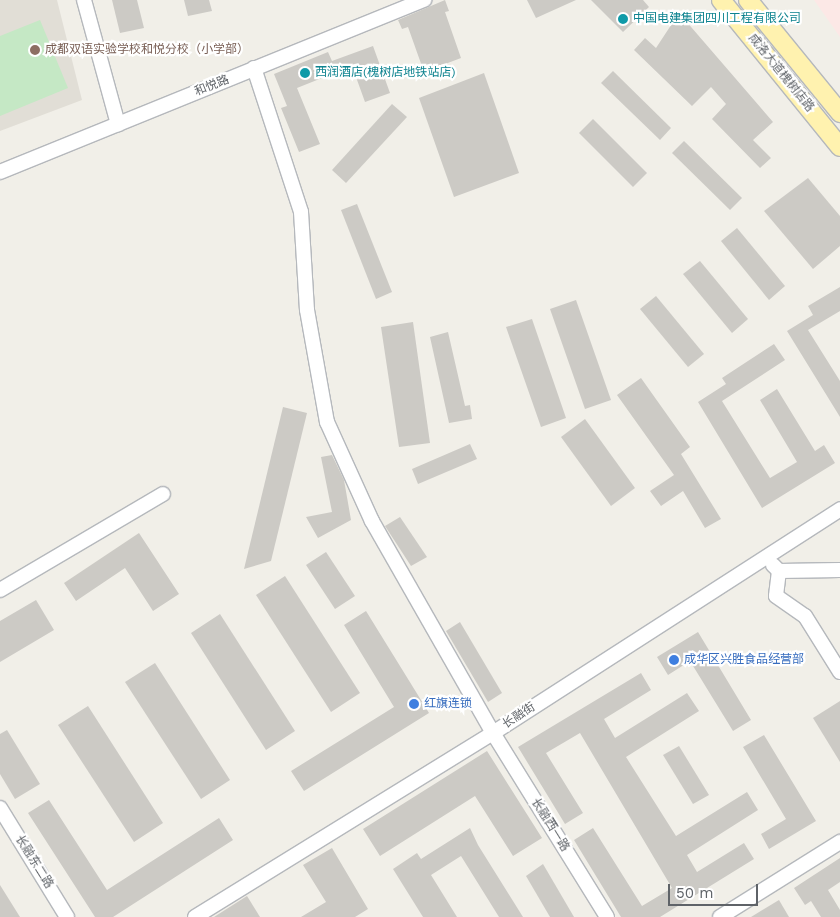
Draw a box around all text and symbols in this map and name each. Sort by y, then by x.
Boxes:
place label: 中国电建集团四川工程有限公司 [633,12,801,26]
marker: 中国电建集团四川工程有限公司 [617,13,629,25]
street label: 成洛大道槐树店路 [745,31,817,115]
place label: 成都双语实验学校和悦分校（小学部） [45,43,249,57]
marker: 成都双语实验学校和悦分校（小学部） [29,44,41,56]
place label: 西润酒店(槐树店地铁站店) [315,66,455,80]
marker: 西润酒店(槐树店地铁站店) [299,67,311,79]
street label: 和悦路 [193,73,231,99]
place label: 成华区兴胜食品经营部 [684,653,804,667]
marker: 成华区兴胜食品经营部 [668,654,680,666]
place label: 红旗连锁 [424,697,472,711]
marker: 红旗连锁 [408,698,420,710]
street label: 长融街 [500,700,538,732]
street label: 长融西一路 [528,796,572,854]
street label: 长融东二路 [12,833,56,891]
scale bar [670,874,760,906]
text: 50 m [676,884,713,902]

